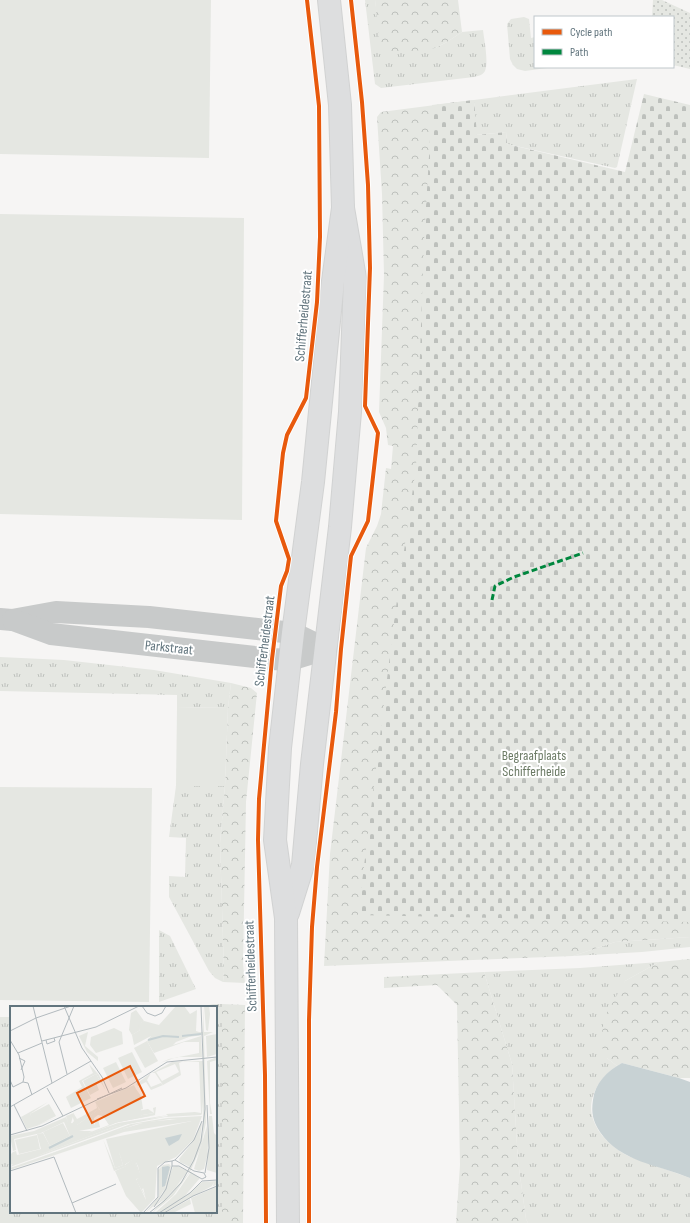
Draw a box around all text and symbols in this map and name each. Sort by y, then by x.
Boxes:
legend [534,16,674,68]
text: Cycle path [570,25,612,40]
text: Path [570,45,588,60]
street label: Schifferheidestraat [291,270,316,362]
street label: Schifferheidestraat [250,595,279,687]
street label: Parkstraat [144,637,194,658]
park label: Begraafplaats Schifferheide [502,747,566,780]
street label: Schifferheidestraat [240,920,261,1012]
inset map [10,1006,217,1213]

